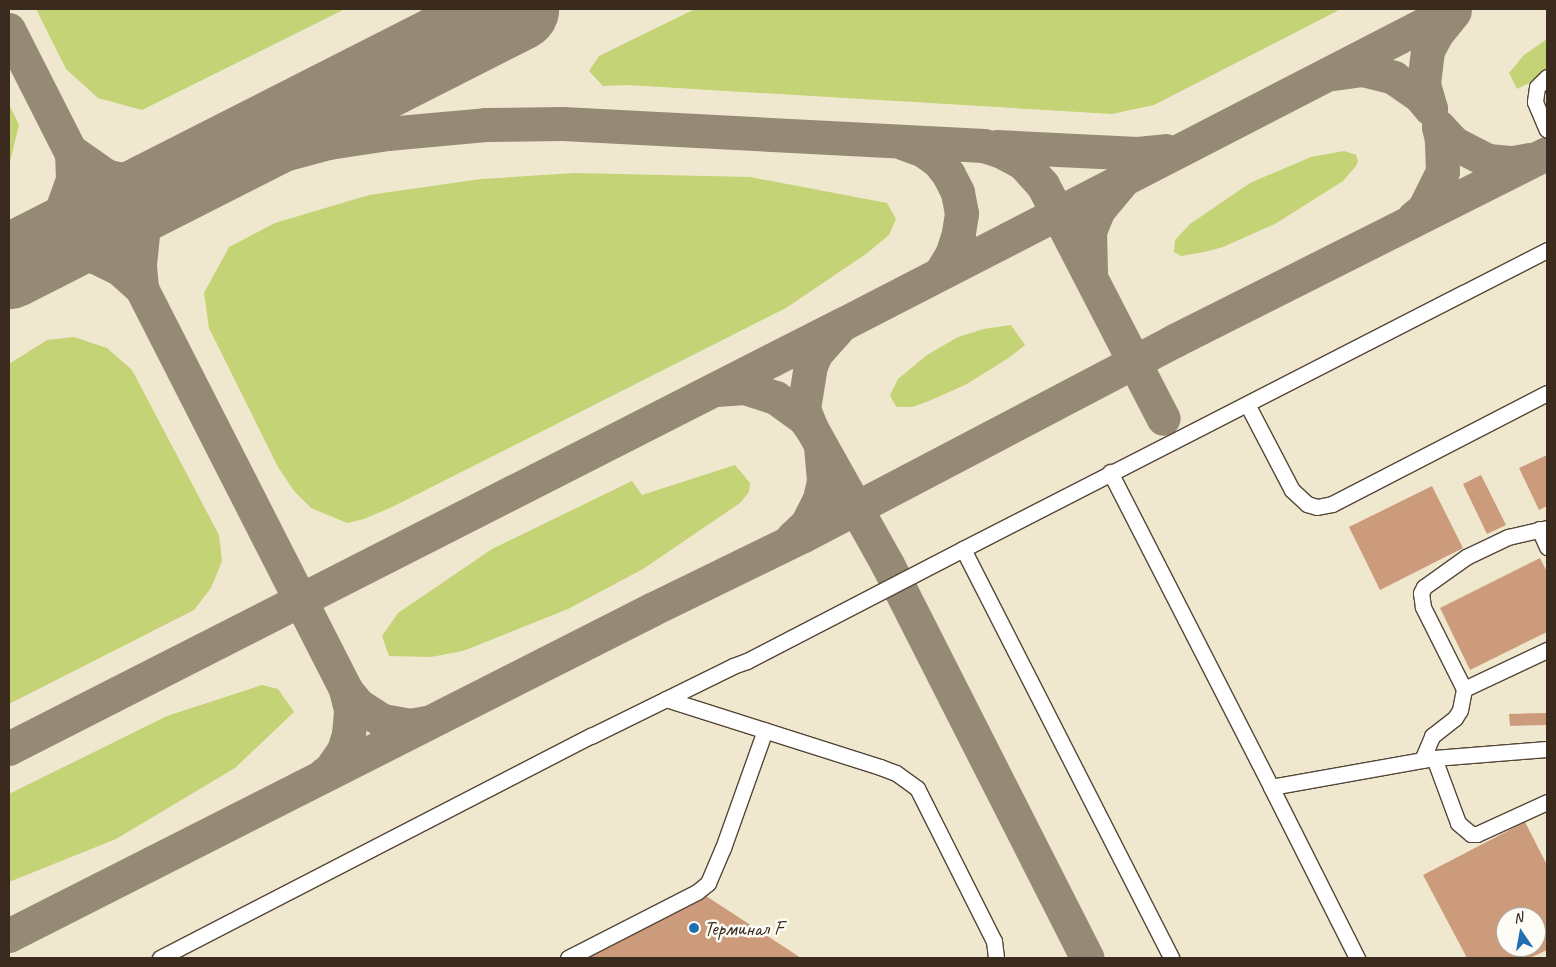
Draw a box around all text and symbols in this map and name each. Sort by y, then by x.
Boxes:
north arrow [1496,907,1546,957]
text: N [1512,909,1524,927]
place label: Терминал F [704,916,783,940]
marker: Терминал F [688,922,700,934]

